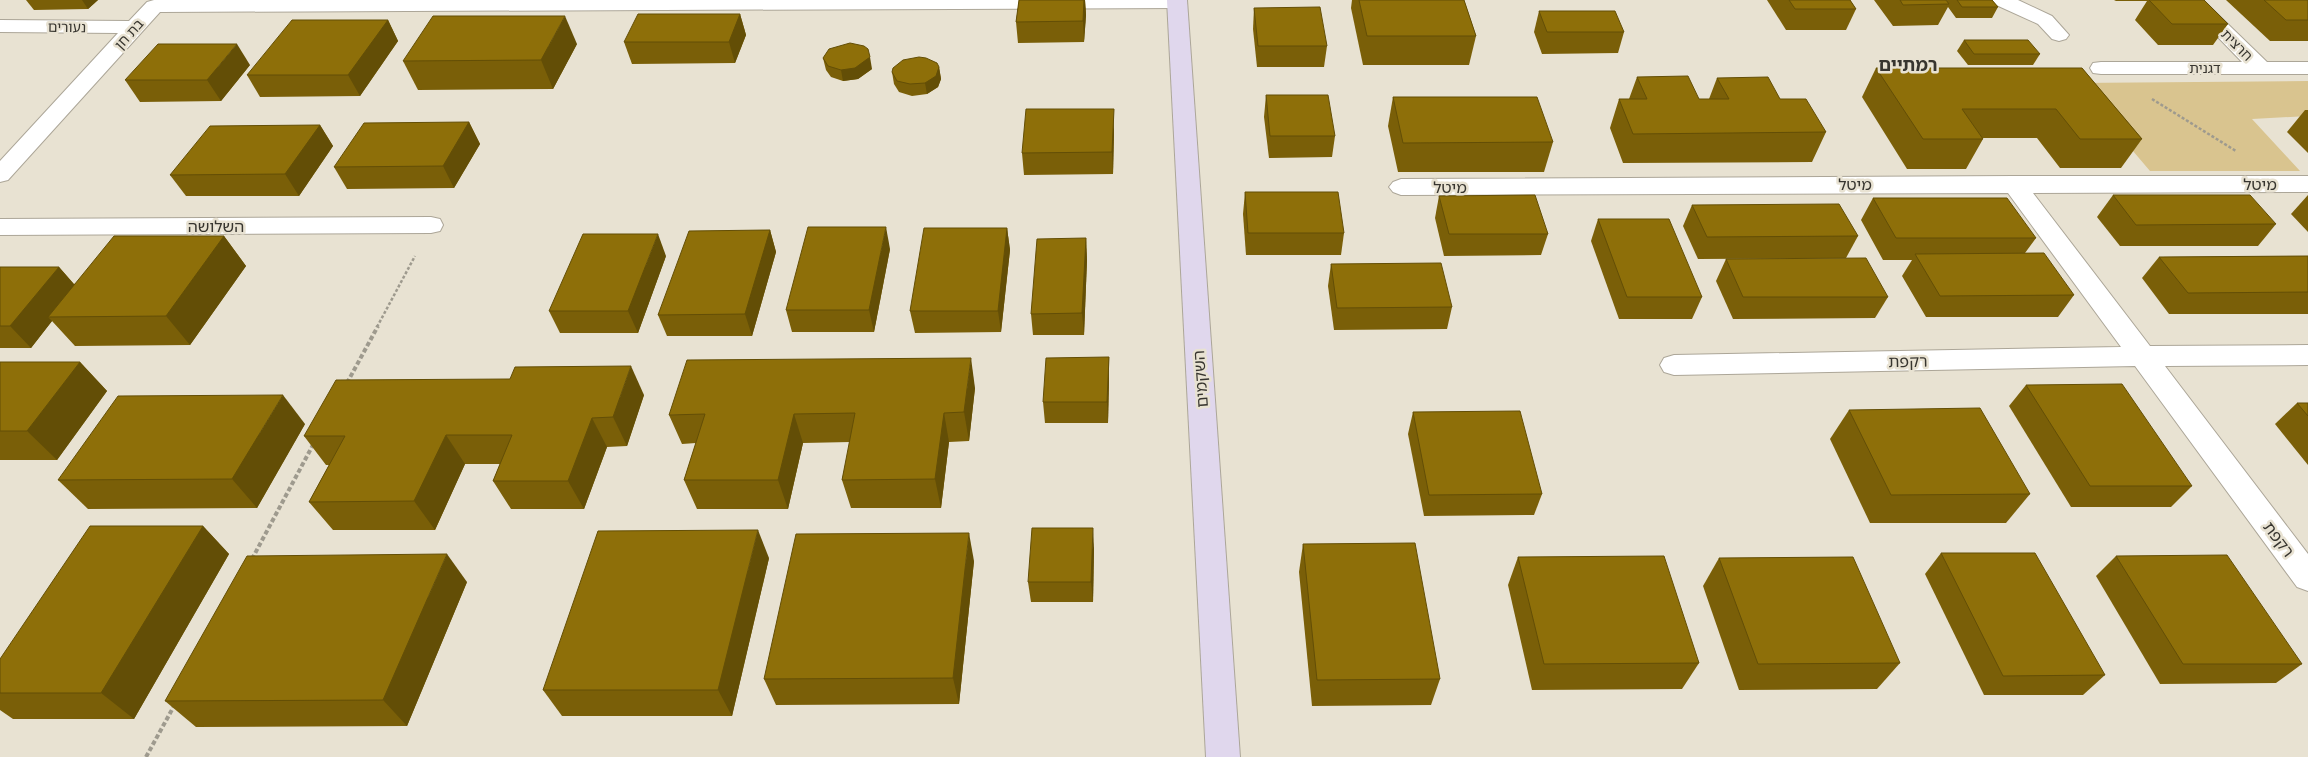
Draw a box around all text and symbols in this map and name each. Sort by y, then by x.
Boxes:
street label: בת חן [110,14,147,53]
street label: נעורים [48,17,86,36]
street label: חרצית [2217,25,2257,65]
district label: רמתיים [1879,52,1937,76]
street label: דגנית [2189,58,2221,77]
street label: מיטל [1838,173,1872,195]
street label: מיטל [2243,173,2277,195]
street label: מיטל [1433,176,1467,198]
street label: השלושה [188,215,244,237]
street label: השקמים [1187,350,1213,408]
street label: רקפת [1888,350,1928,372]
street label: רקפת [2258,517,2300,561]

